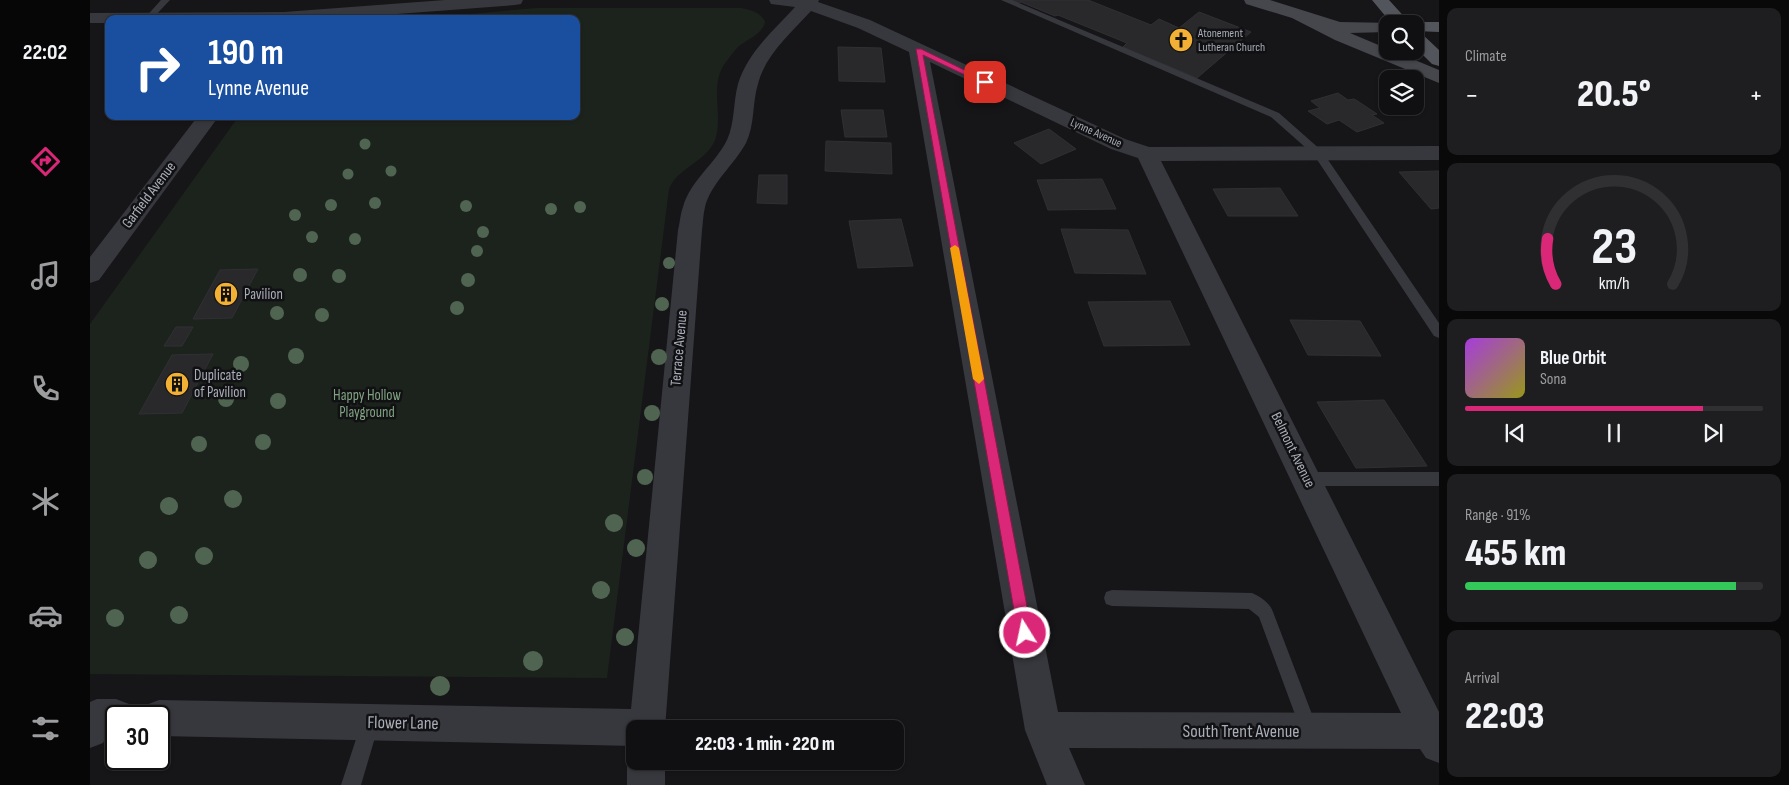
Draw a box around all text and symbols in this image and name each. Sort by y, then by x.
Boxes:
map controls [1379,15,1424,115]
button: search [1379,15,1424,60]
place label: Atonement Lutheran Church [1197,26,1265,55]
church icon: Atonement Lutheran Church [1168,27,1194,53]
text: 190 m [208,32,284,75]
icon: right [125,35,190,100]
text: 22:02 [23,39,67,66]
text: Climate [1465,47,1507,66]
pin [964,61,1006,103]
icon: arrive [971,68,999,96]
button: layers [1379,70,1424,115]
text: 20.5° [1577,72,1651,117]
text: Lynne Avenue [208,75,309,102]
text: − [1465,79,1479,112]
text: + [1749,79,1763,112]
street label: Lynne Avenue [1068,115,1124,151]
icon: directions [28,144,63,179]
street label: Garfield Avenue [118,158,180,232]
text: 23 [1591,216,1637,279]
icon: music [28,258,63,293]
text: km/h [1599,273,1629,294]
building icon: Pavilion [213,281,239,307]
place label: Pavilion [244,285,283,304]
street label: Terrace Avenue [666,309,692,387]
text: Blue Orbit [1540,347,1606,370]
place label: Duplicate of Pavilion [194,366,246,402]
text: Sona [1540,370,1567,389]
icon: phone [28,371,63,406]
building icon: Duplicate of Pavilion [164,371,190,397]
park label: Happy Hollow Playground [333,386,402,422]
street label: Belmont Avenue [1267,409,1319,491]
icon: previous [1501,419,1529,447]
icon: pause [1600,419,1628,447]
icon: next [1699,419,1727,447]
icon: climate [28,484,63,519]
text: Range · 91% [1465,506,1531,525]
text: 455 km [1465,531,1566,576]
icon: car [28,598,63,633]
position arrow [998,606,1050,658]
text: Arrival [1465,669,1499,688]
text: 22:03 [1465,694,1544,739]
speed limit sign: 30 [105,705,170,770]
icon: filters [28,711,63,746]
street label: Flower Lane [367,712,439,734]
street label: South Trent Avenue [1182,721,1300,742]
text: 22:03 · 1 min · 220 m [695,733,835,756]

